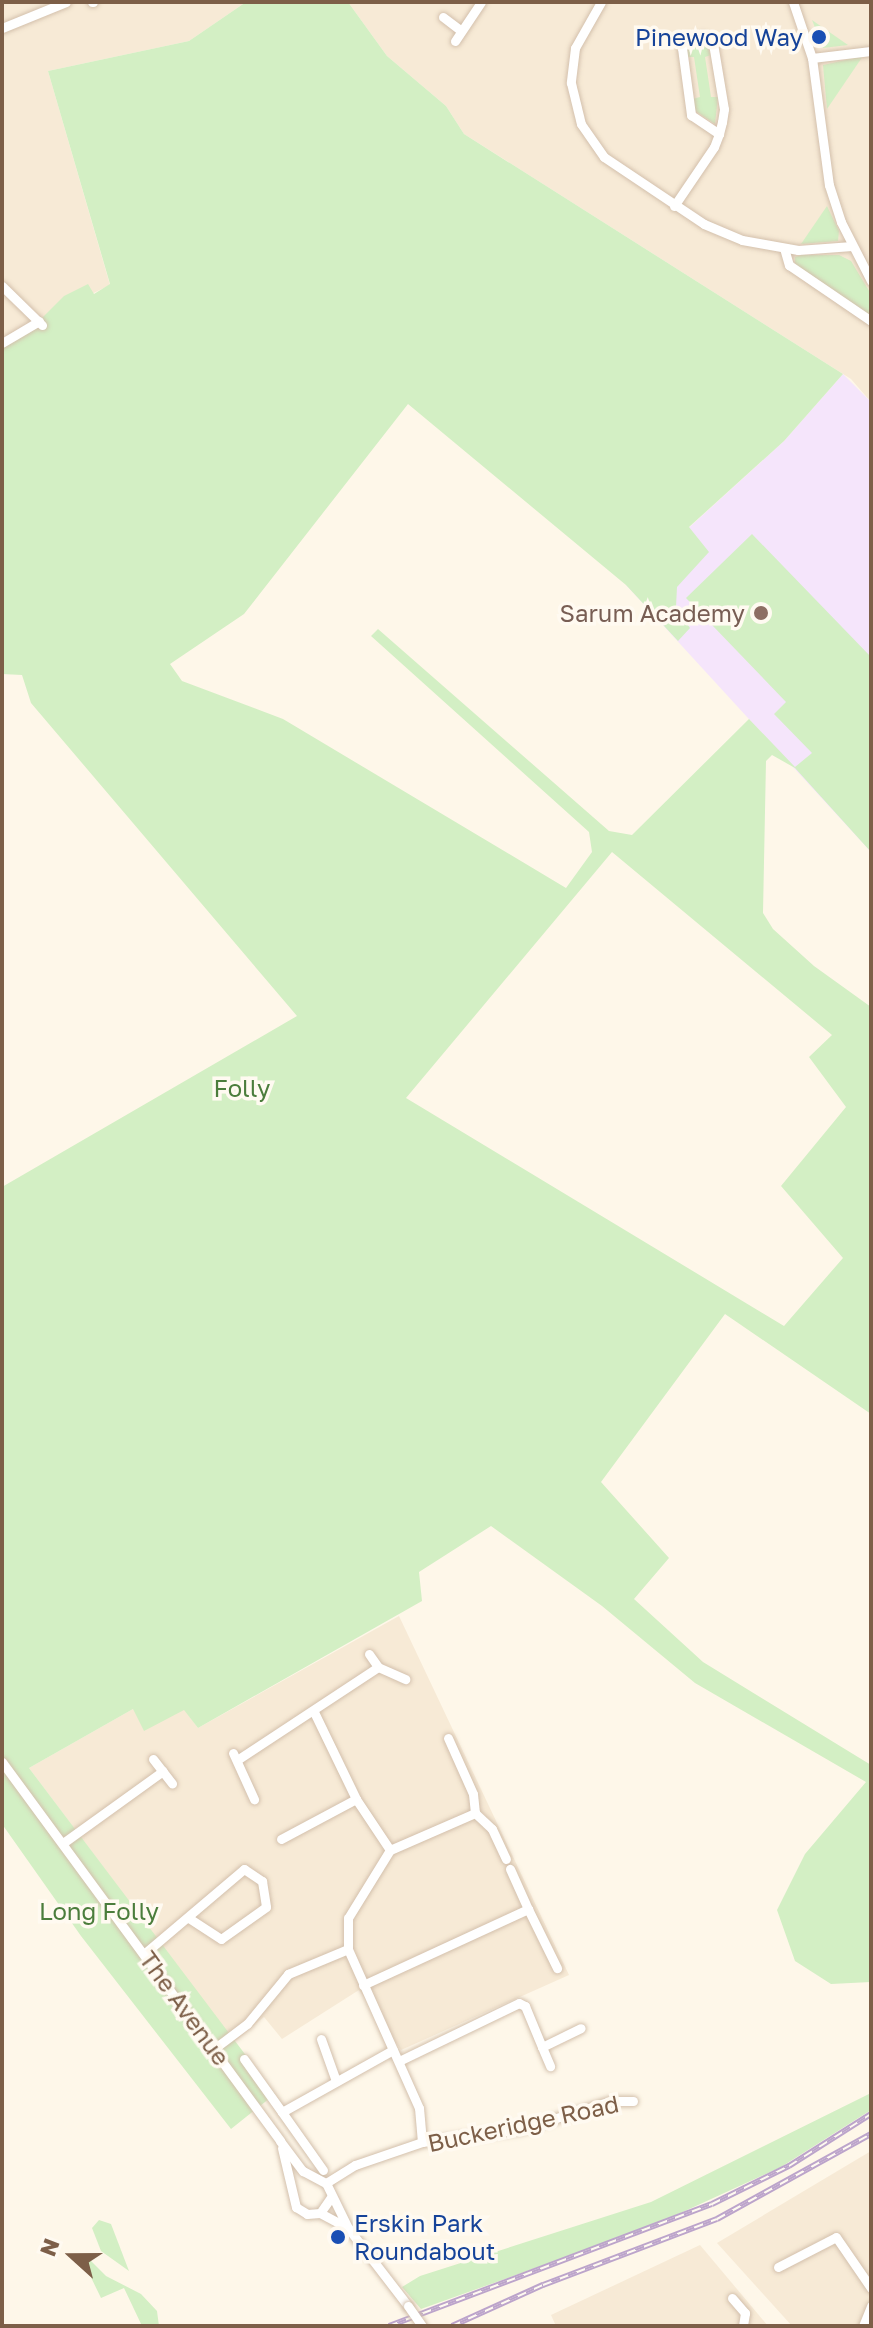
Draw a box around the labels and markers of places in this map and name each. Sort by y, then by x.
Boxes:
place label: Pinewood Way [635,23,803,51]
marker: Pinewood Way [810,28,828,46]
place label: Sarum Academy [560,599,745,627]
marker: Sarum Academy [752,604,770,622]
place label: Erskin Park Roundabout [354,2209,495,2265]
marker: Erskin Park Roundabout [329,2228,347,2246]

